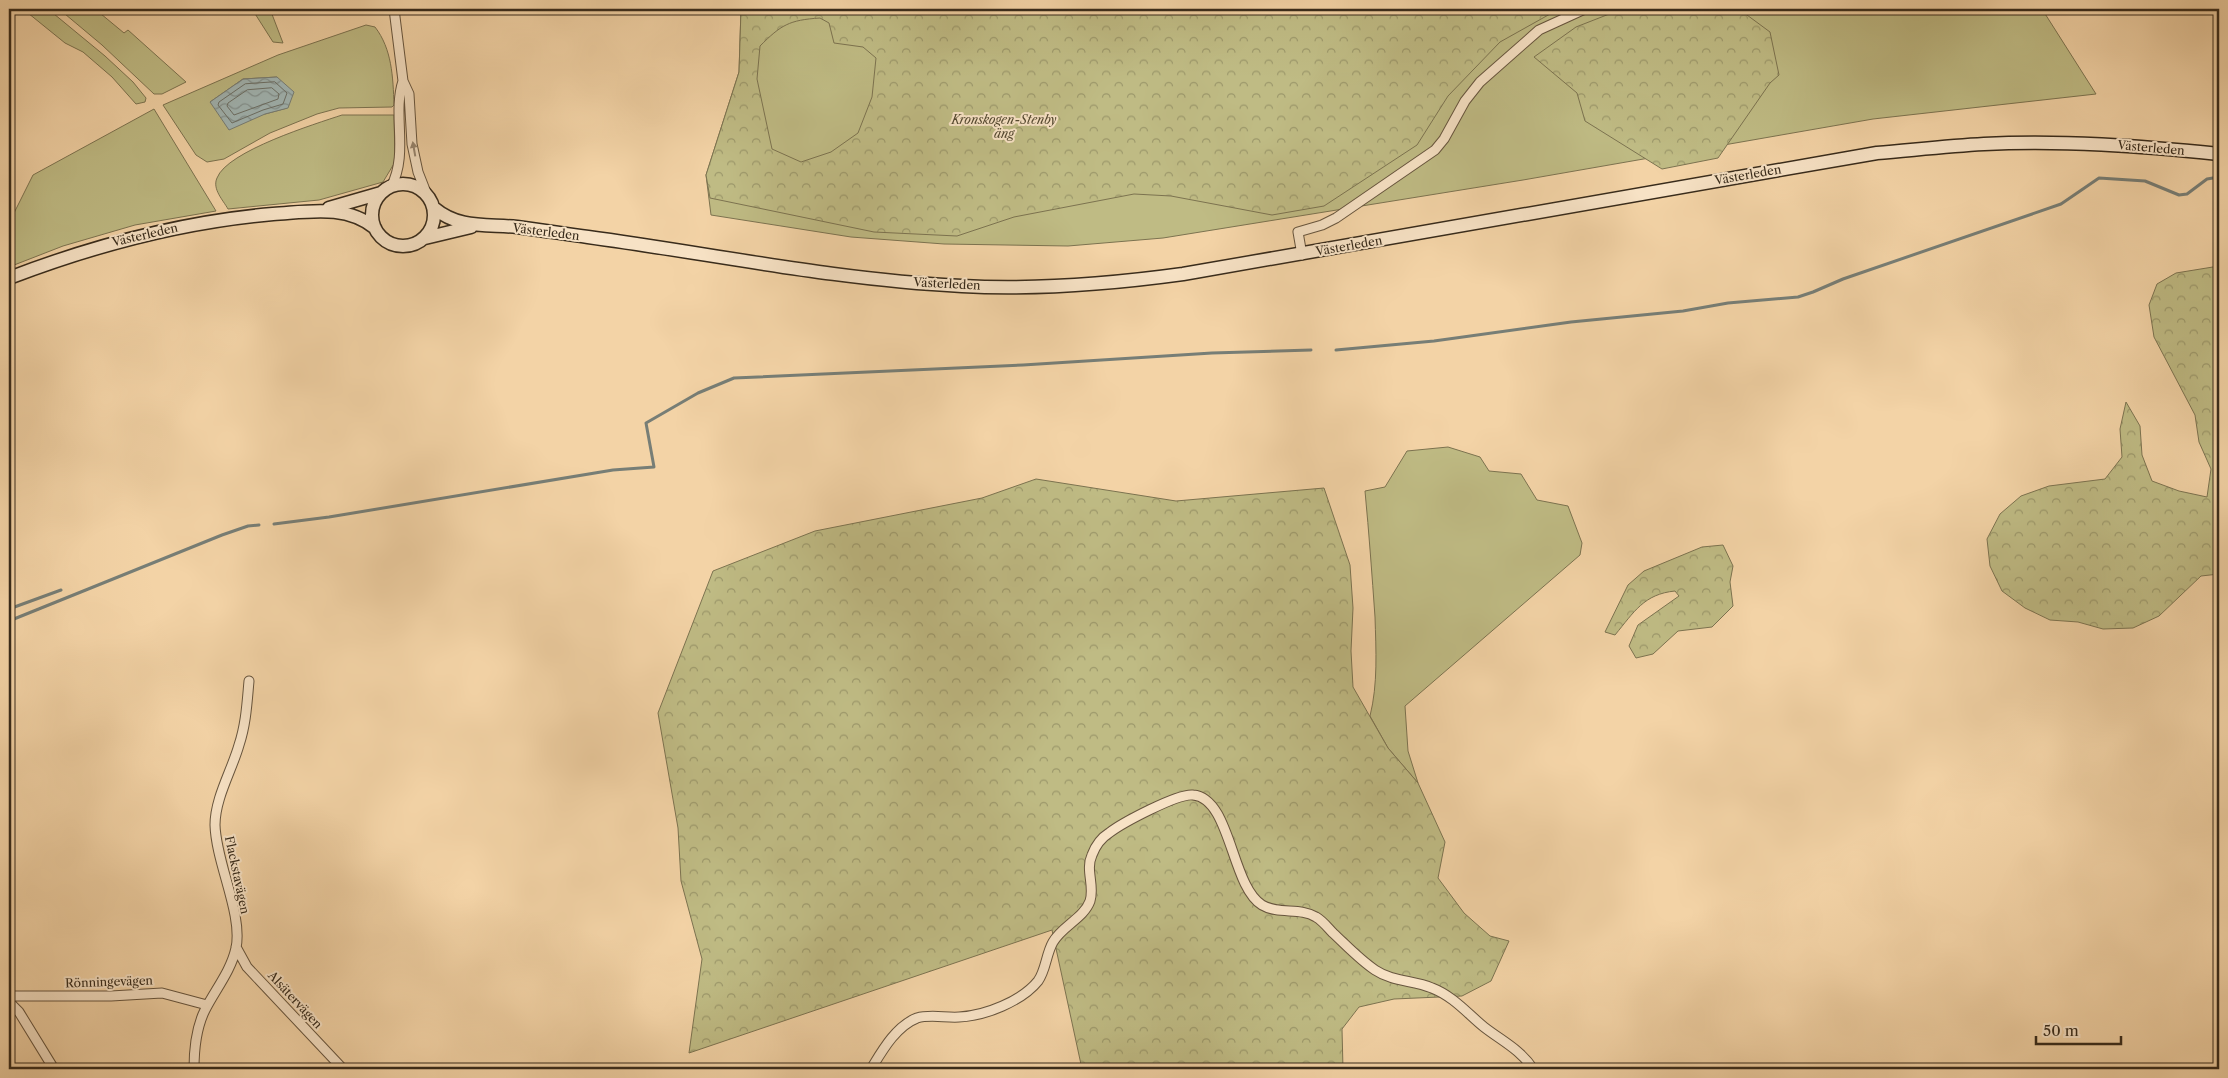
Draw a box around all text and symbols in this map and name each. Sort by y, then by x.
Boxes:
park label: Kronskogen-Stenby äng [950,112,1057,141]
street label: Västerleden [2116,137,2186,158]
one-way arrow [409,140,417,156]
street label: Västerleden [1713,161,1783,188]
street label: Västerleden [109,220,180,250]
street label: Västerleden [511,220,581,243]
street label: Västerleden [1314,232,1384,259]
street label: Västerleden [912,274,981,293]
street label: Flackstavägen [222,835,253,916]
street label: Alsätervägen [264,967,326,1032]
street label: Rönningevägen [65,972,154,991]
scale bar [2036,1013,2120,1045]
text: 50 m [2043,1021,2079,1040]

